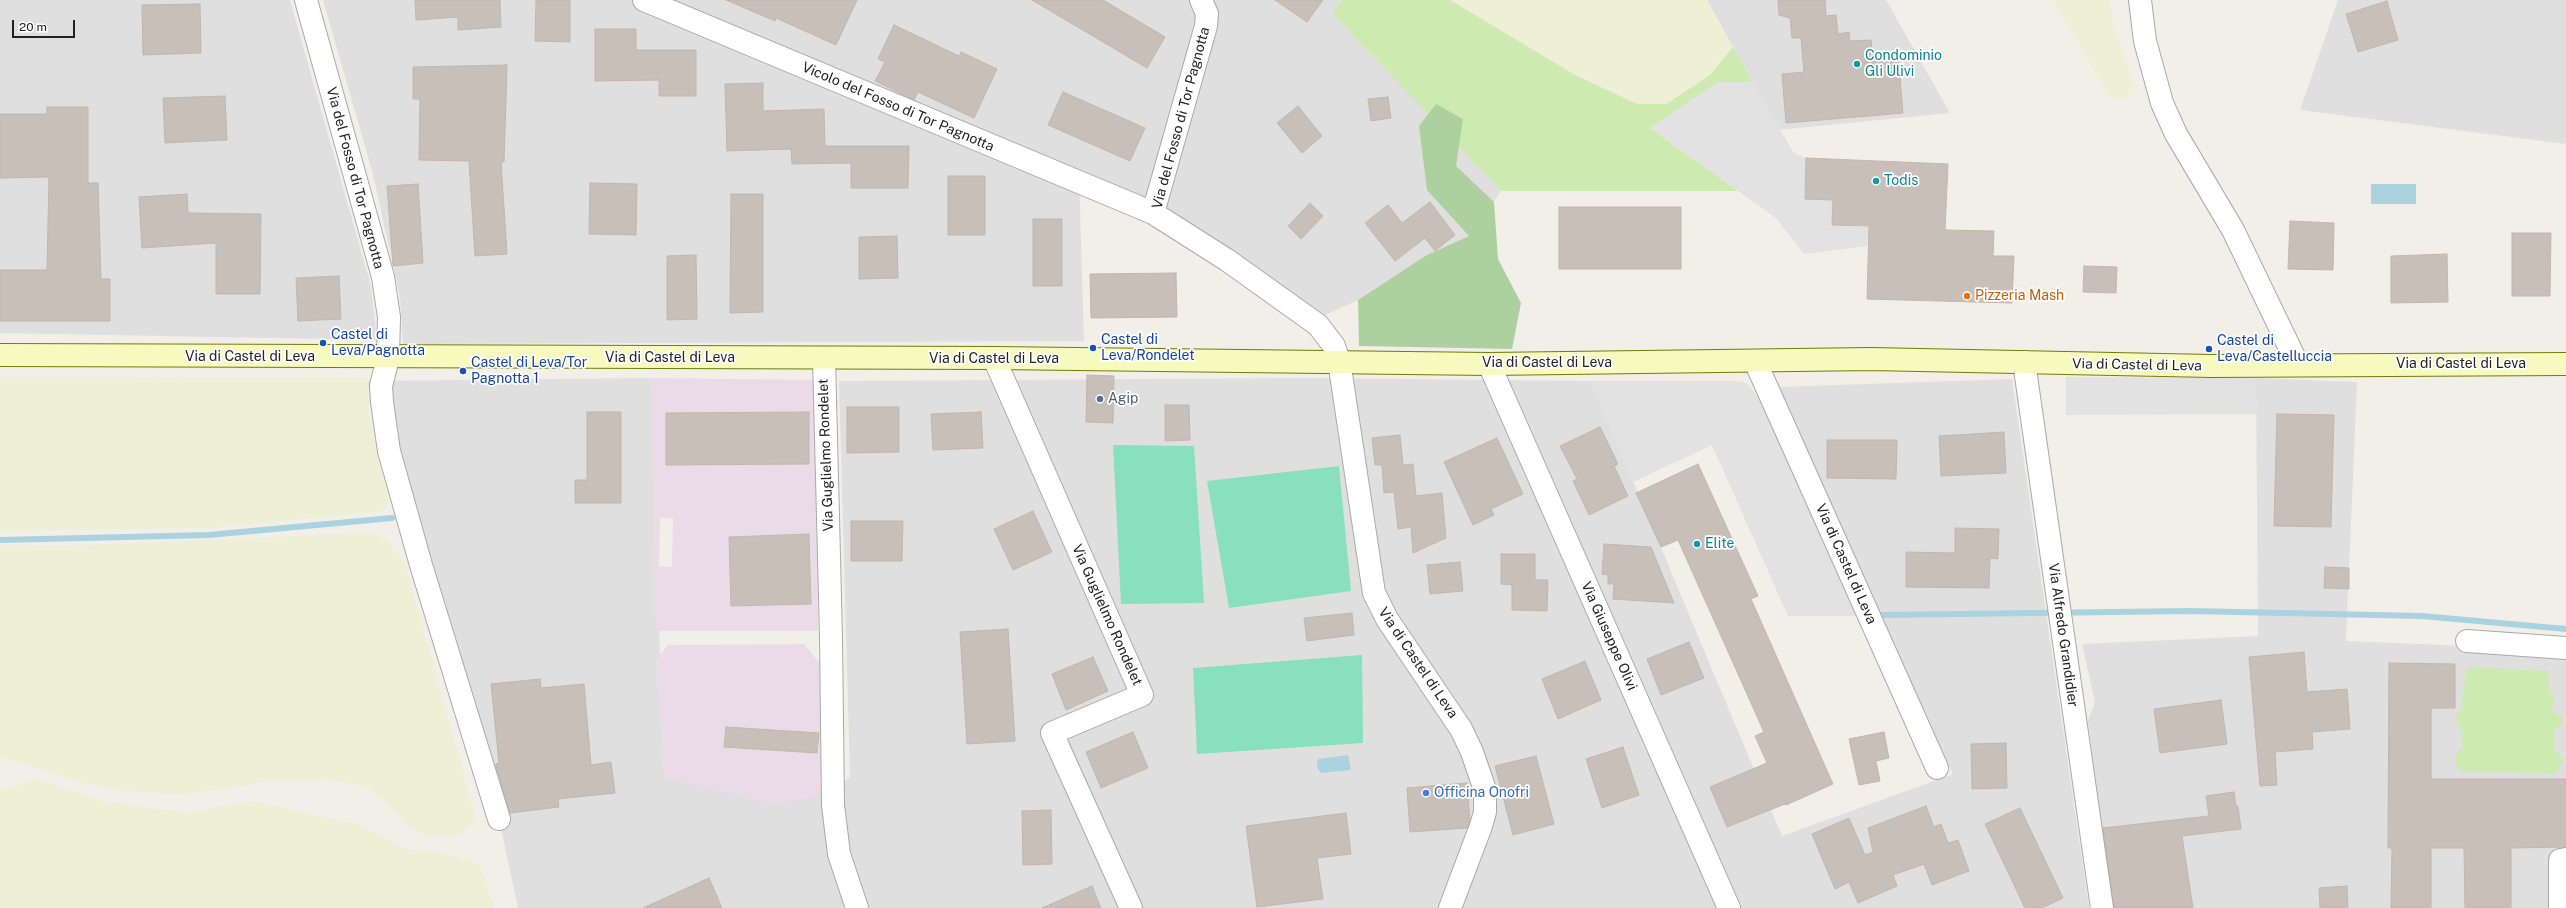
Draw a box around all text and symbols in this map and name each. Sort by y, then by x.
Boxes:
scale bar [14,12,77,38]
text: 20 m [19,20,47,34]
street label: Via del Fosso di Tor Pagnotta [1149,25,1213,211]
place label: Condominio Gli Ulivi [1865,48,1942,80]
street label: Vicolo del Fosso di Tor Pagnotta [799,59,997,155]
marker: Condominio Gli Ulivi [1852,59,1862,69]
street label: Via del Fosso di Tor Pagnotta [323,85,387,271]
place label: Todis [1884,173,1918,189]
marker: Todis [1871,176,1881,186]
place label: Pizzeria Mash [1975,288,2064,304]
marker: Pizzeria Mash [1962,291,1972,301]
place label: Castel di Leva/Pagnotta [331,327,425,360]
place label: Castel di Leva/Rondelet [1101,332,1195,364]
place label: Castel di Leva/Castelluccia [2217,333,2332,366]
marker: Castel di Leva/Pagnotta [318,338,328,348]
marker: Castel di Leva/Rondelet [1088,343,1098,353]
marker: Castel di Leva/Castelluccia [2204,344,2214,354]
street label: Via di Castel di Leva [185,349,315,365]
street label: Via di Castel di Leva [605,350,735,366]
street label: Via di Castel di Leva [929,351,1059,367]
place label: Castel di Leva/Tor Pagnotta 1 [471,355,587,388]
street label: Via di Castel di Leva [1482,355,1612,371]
street label: Via di Castel di Leva [2072,355,2202,375]
street label: Via di Castel di Leva [2396,356,2526,372]
marker: Castel di Leva/Tor Pagnotta 1 [458,366,468,376]
street label: Via Guglielmo Rondelet [815,378,837,532]
place label: Agip [1108,391,1138,407]
marker: Agip [1095,394,1105,404]
street label: Via di Castel di Leva [1812,501,1880,627]
place label: Elite [1705,536,1734,552]
marker: Elite [1692,539,1702,549]
street label: Via Guglielmo Rondelet [1068,542,1146,688]
street label: Via Alfredo Grandidier [2045,562,2081,708]
street label: Via Giuseppe Olivi [1577,579,1641,693]
street label: Via di Castel di Leva [1375,604,1461,722]
place label: Officina Onofri [1434,785,1529,801]
marker: Officina Onofri [1421,788,1431,798]

